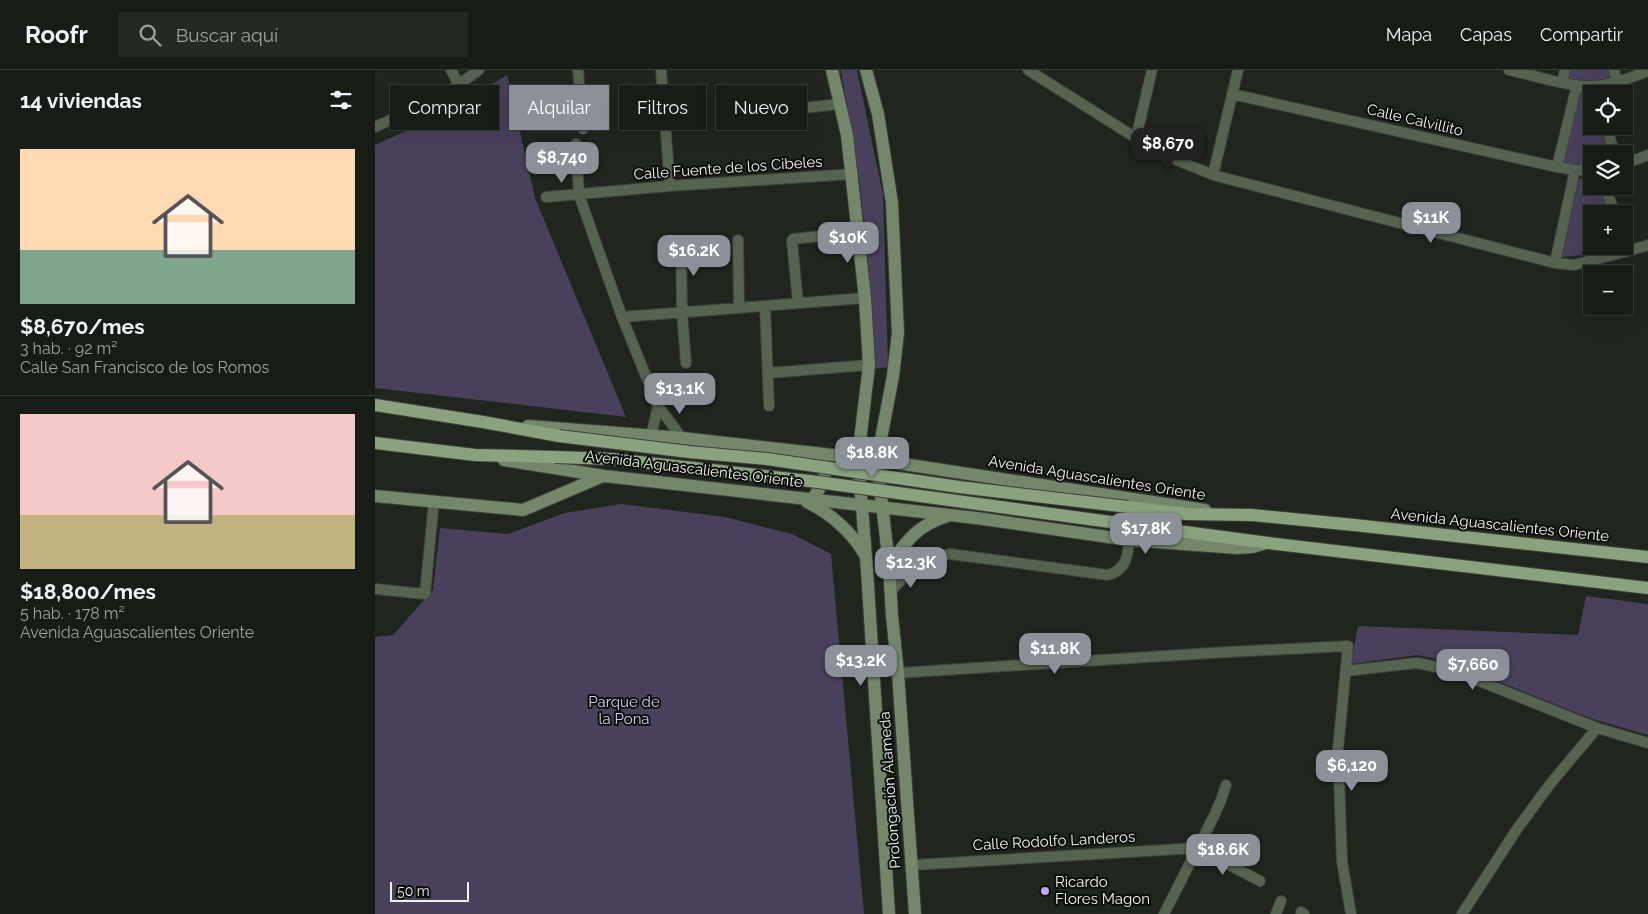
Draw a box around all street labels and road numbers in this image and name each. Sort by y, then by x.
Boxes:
street label: Calle Calvillito [1365,100,1465,140]
street label: Calle Fuente de los Cibeles [633,152,823,184]
street label: Avenida Aguascalientes Oriente [584,447,804,491]
street label: Avenida Aguascalientes Oriente [987,452,1207,504]
street label: Avenida Aguascalientes Oriente [1390,505,1610,545]
street label: Prolongación Alameda [876,711,904,869]
street label: Calle Rodolfo Landeros [972,828,1136,854]

